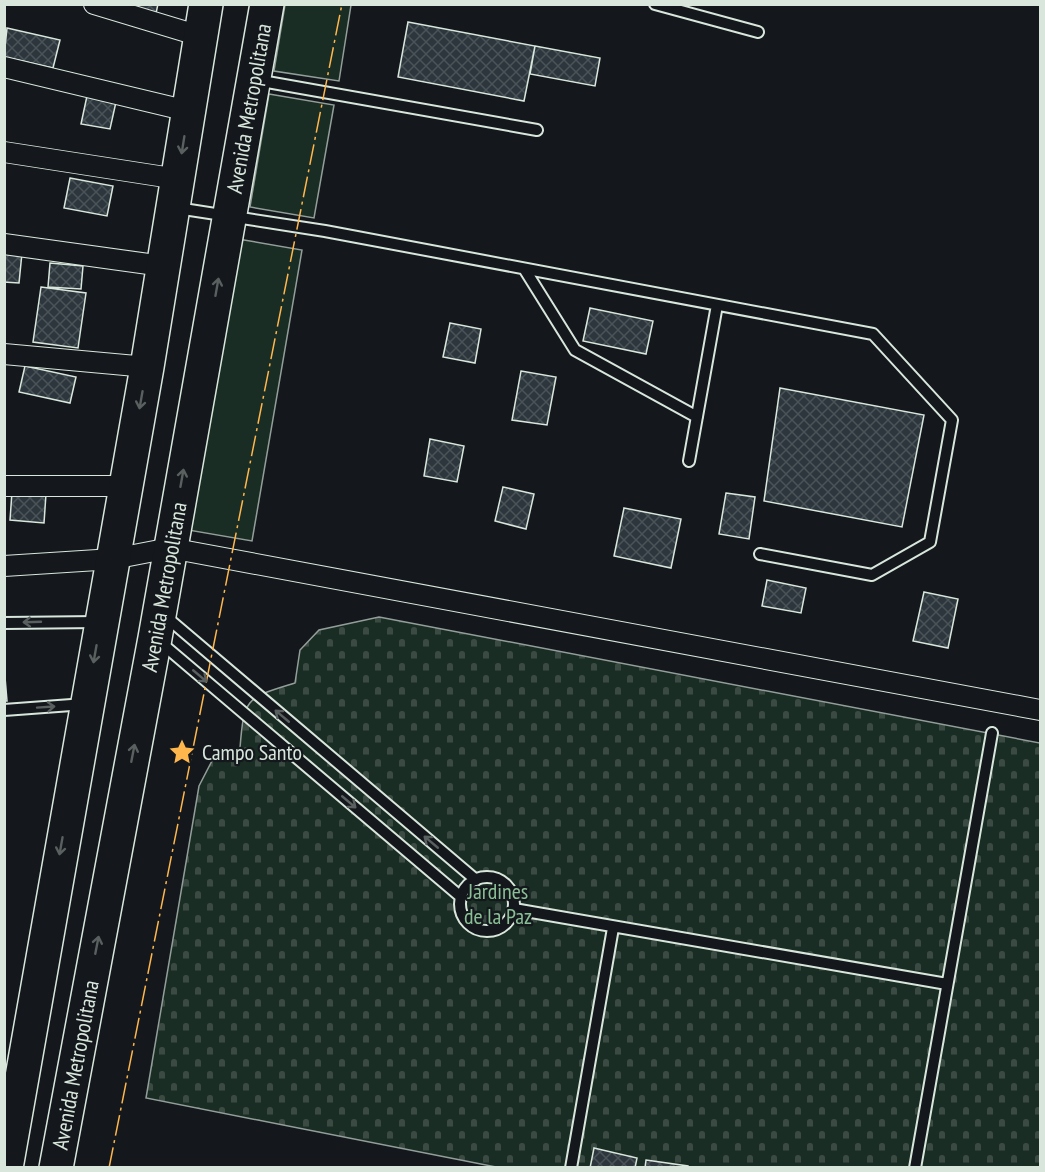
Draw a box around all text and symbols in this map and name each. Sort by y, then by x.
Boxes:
street label: Avenida Metropolitana [220,21,277,195]
one-way arrow [178,135,189,155]
one-way arrow [212,277,223,297]
one-way arrow [135,389,146,409]
one-way arrow [177,469,188,489]
street label: Avenida Metropolitana [135,500,193,674]
one-way arrow [22,616,42,628]
one-way arrow [90,643,101,663]
one-way arrow [192,669,207,683]
one-way arrow [35,701,55,712]
one-way arrow [274,709,290,722]
place icon: Campo Santo [167,737,197,767]
place label: Campo Santo [202,738,302,766]
one-way arrow [128,744,139,763]
one-way arrow [341,795,356,809]
one-way arrow [56,835,67,855]
one-way arrow [424,835,439,849]
park label: Jardines de la Paz [464,877,532,930]
one-way arrow [92,935,103,955]
street label: Avenida Metropolitana [46,978,105,1152]

